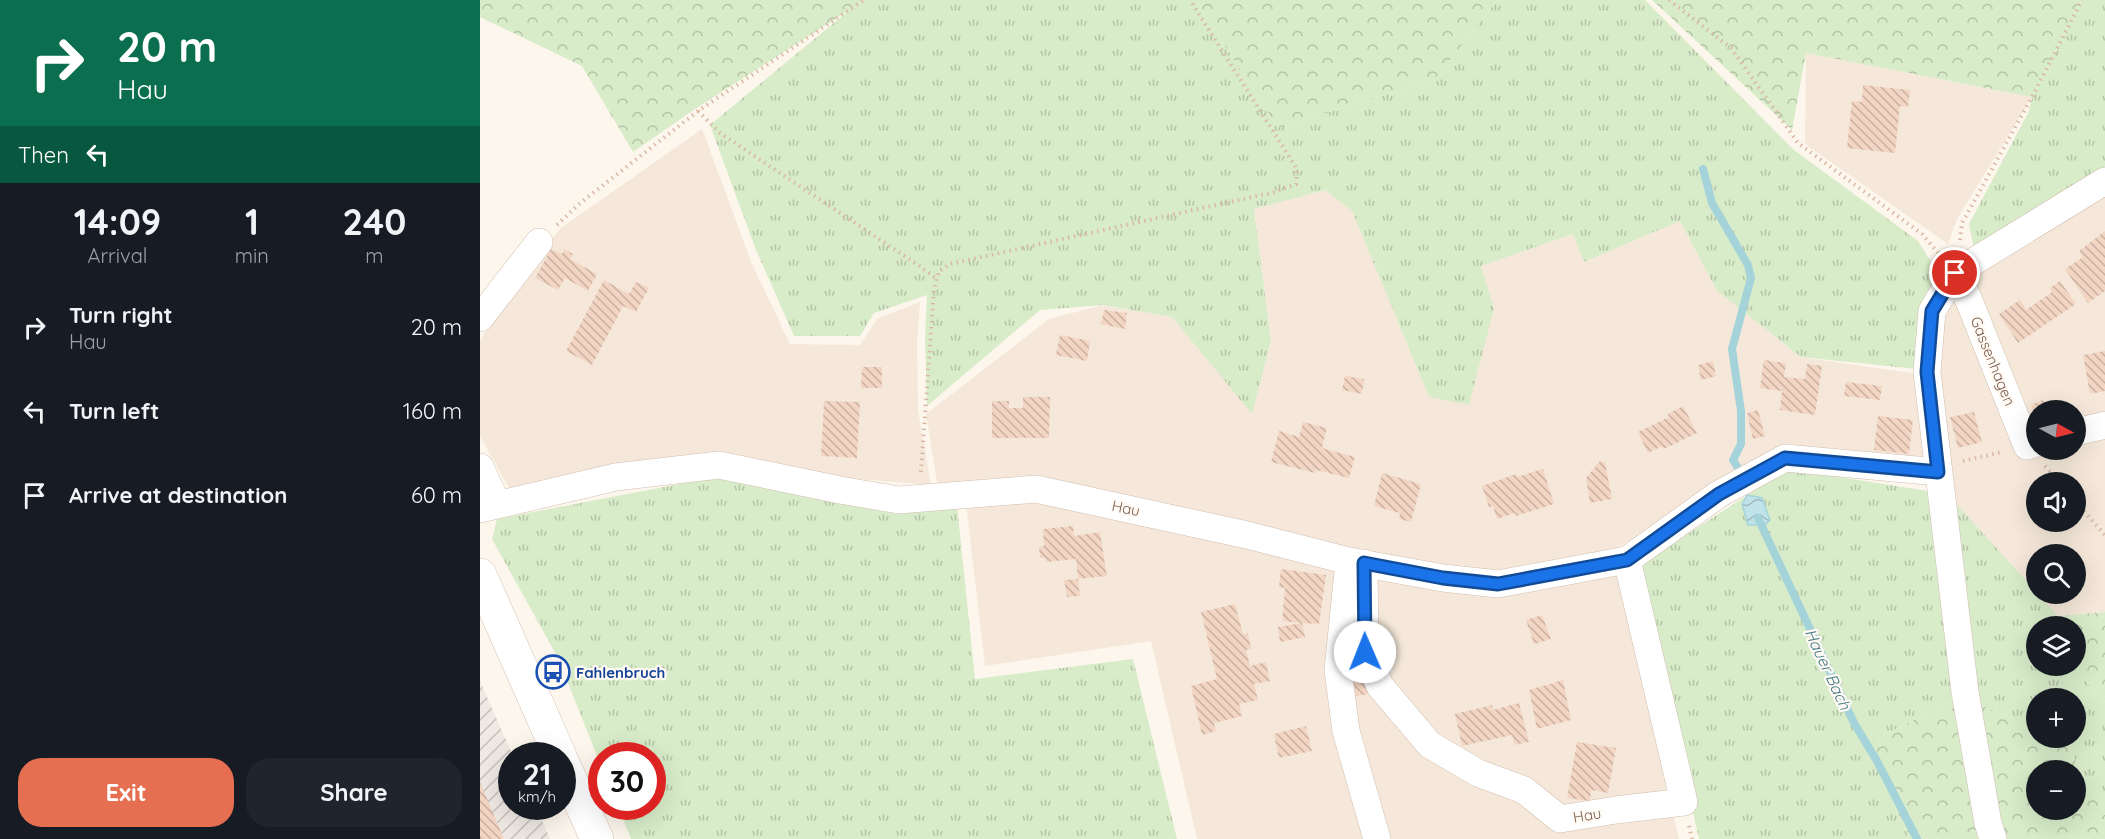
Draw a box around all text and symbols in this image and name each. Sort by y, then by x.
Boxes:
text: 20 m [117,20,217,73]
icon: right [18,24,96,102]
text: Hau [117,72,168,106]
icon: left [81,138,114,171]
text: Then [18,141,69,169]
text: 14:09 [74,199,161,244]
text: 1 [245,199,259,244]
text: 240 [343,199,406,244]
text: Arrival [87,243,147,268]
text: min [235,243,269,268]
text: m [365,243,384,268]
pin [1929,247,1980,298]
icon: arrive [1938,256,1971,289]
text: Turn right [69,301,173,329]
icon: right [18,311,51,344]
text: 20 m [411,313,462,341]
street label: Gassenhagen [1966,314,2020,408]
text: Hau [69,329,107,354]
icon: left [18,395,51,428]
text: Turn left [69,397,159,425]
text: 160 m [403,397,462,425]
north arrow [2026,400,2086,460]
map controls [2026,400,2086,820]
button: sound [2026,472,2086,532]
icon: arrive [18,479,51,512]
text: Arrive at destination [69,481,287,509]
text: 60 m [411,481,462,509]
street label: Hau [1110,496,1142,520]
button: search [2026,544,2086,604]
button: layers [2026,616,2086,676]
position arrow [1333,620,1397,684]
water label: Hauer Bach [1801,625,1856,714]
bus stop icon: Fahlenbruch [535,654,571,690]
place label: Fahlenbruch [576,663,665,682]
button: + [2026,688,2086,748]
speed limit sign: 30 [588,742,666,820]
text: 21 [523,755,551,793]
button: Exit [18,758,234,827]
button: Share [246,758,462,827]
button: − [2026,760,2086,820]
text: km/h [518,787,556,806]
street label: Hau [1571,803,1603,827]

